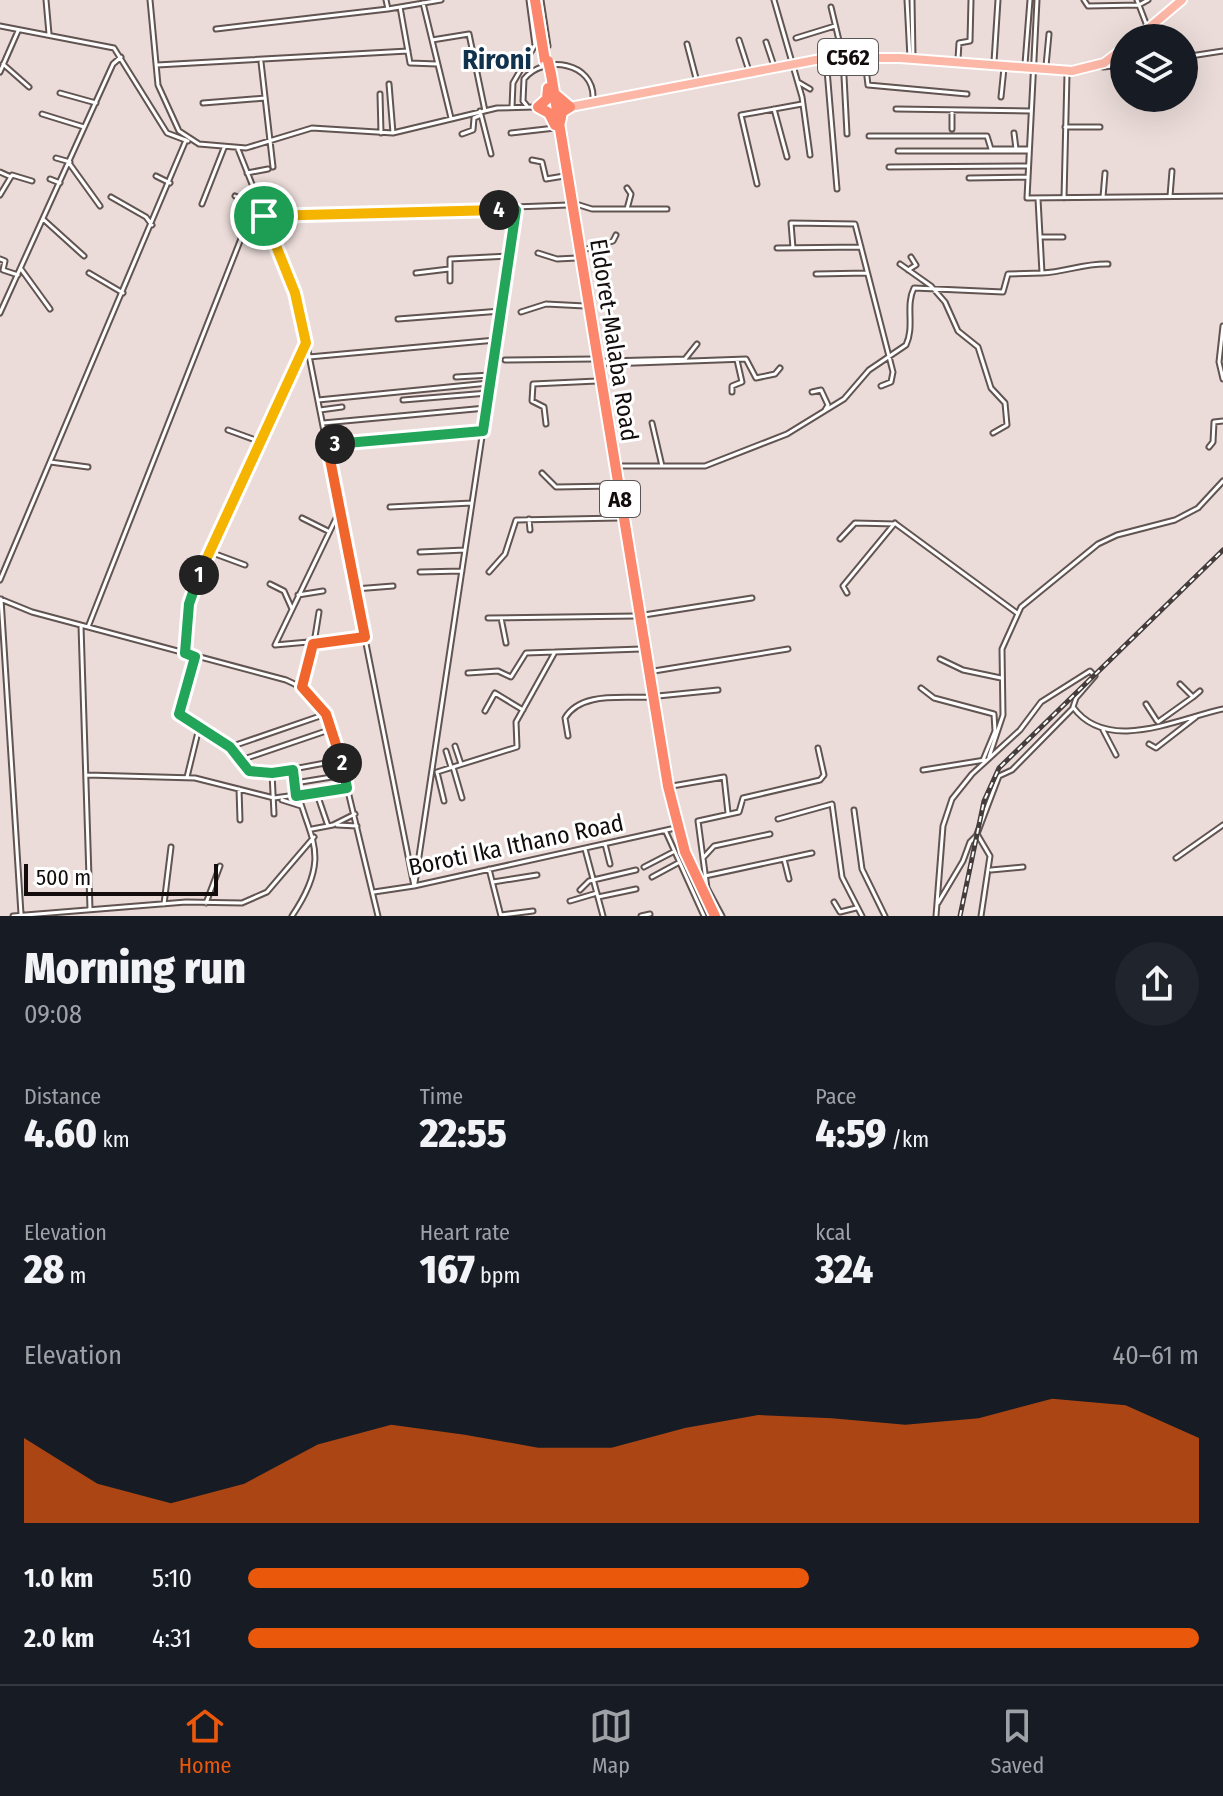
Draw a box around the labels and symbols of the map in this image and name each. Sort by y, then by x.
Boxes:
road number: C562 [818,39,878,75]
district label: Rironi [462,43,532,76]
pin [230,182,298,250]
pin: 4 [479,190,519,230]
street label: Eldoret-Malaba Road [584,237,644,443]
pin: 3 [315,424,355,464]
road number: A8 [600,481,640,517]
pin: 1 [179,555,219,595]
pin: 2 [322,743,362,783]
street label: Boroti Ika Ithano Road [406,809,626,881]
scale bar [24,860,218,896]

